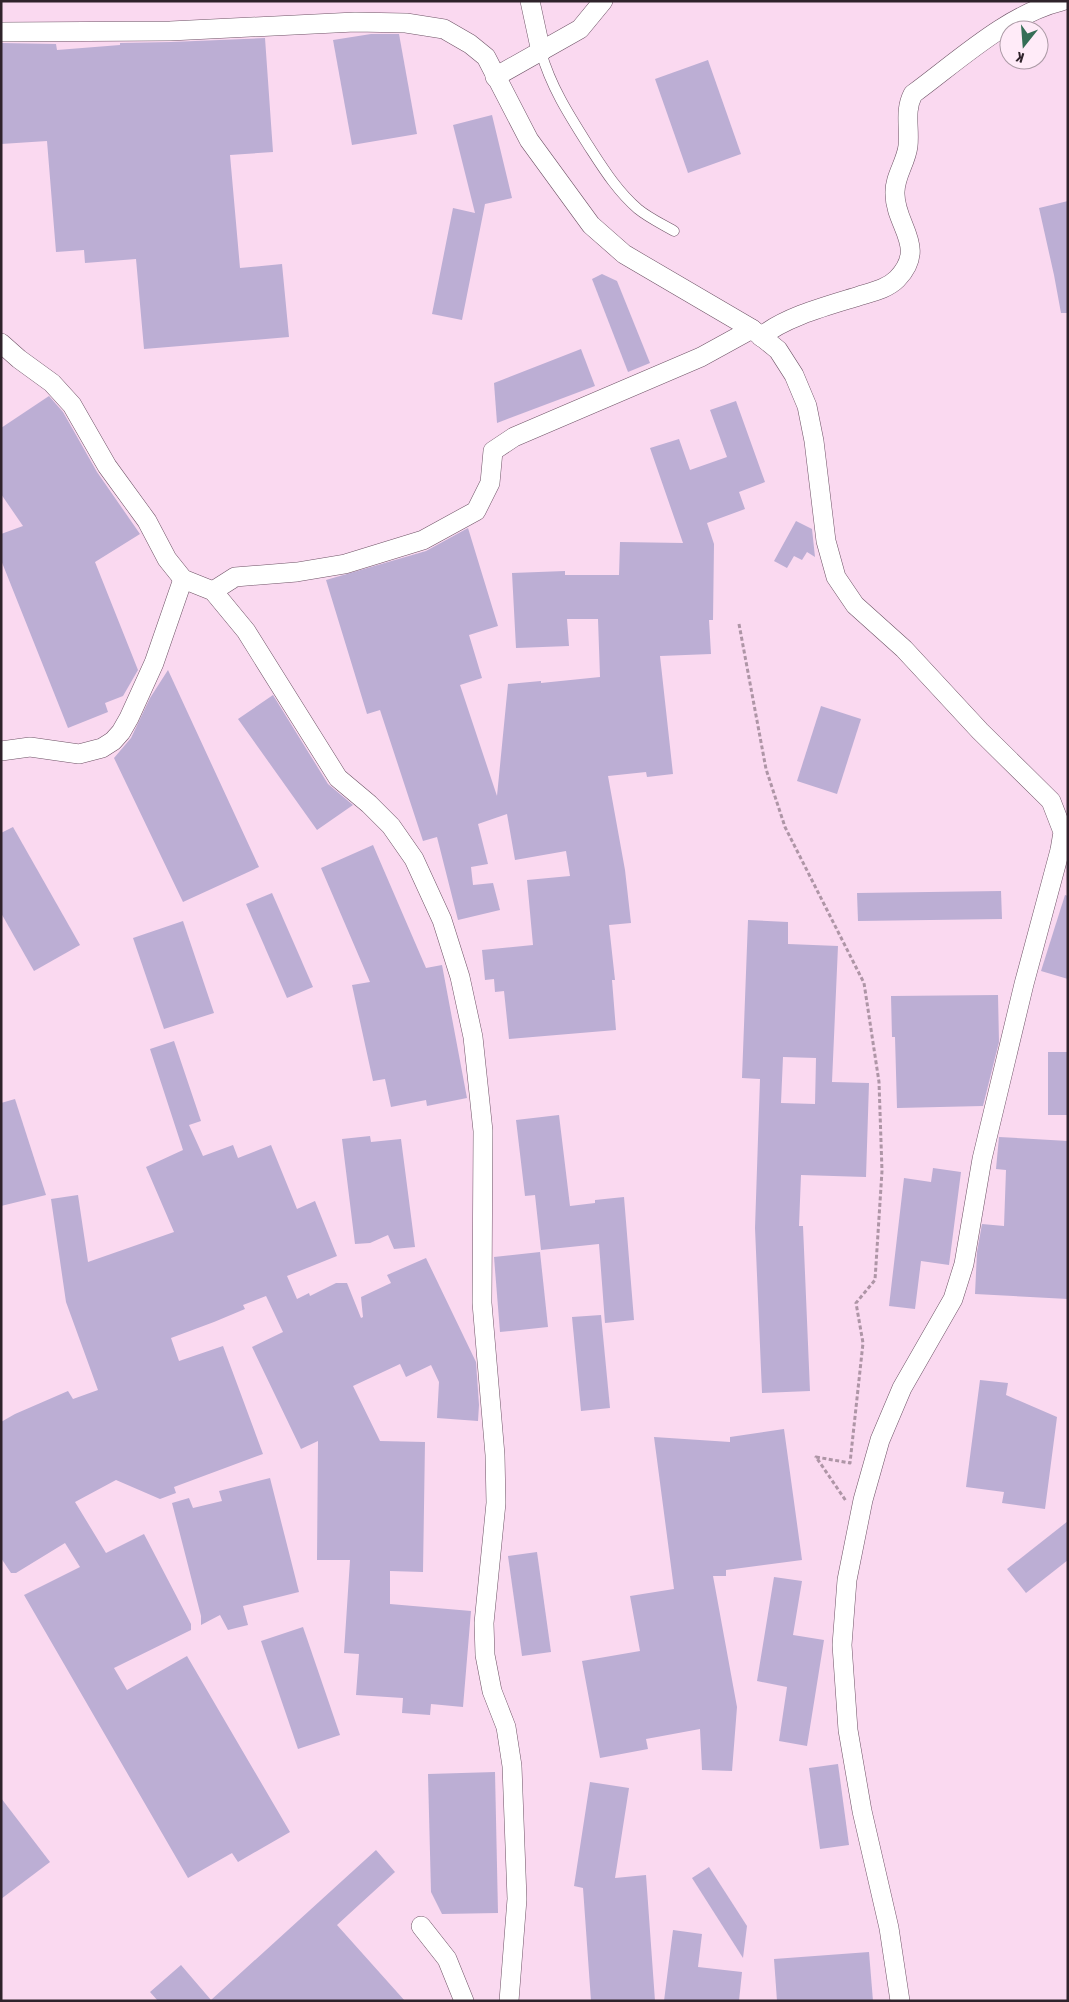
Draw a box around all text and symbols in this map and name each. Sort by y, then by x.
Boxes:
north arrow [999,20,1049,70]
text: K [1014,49,1026,66]

